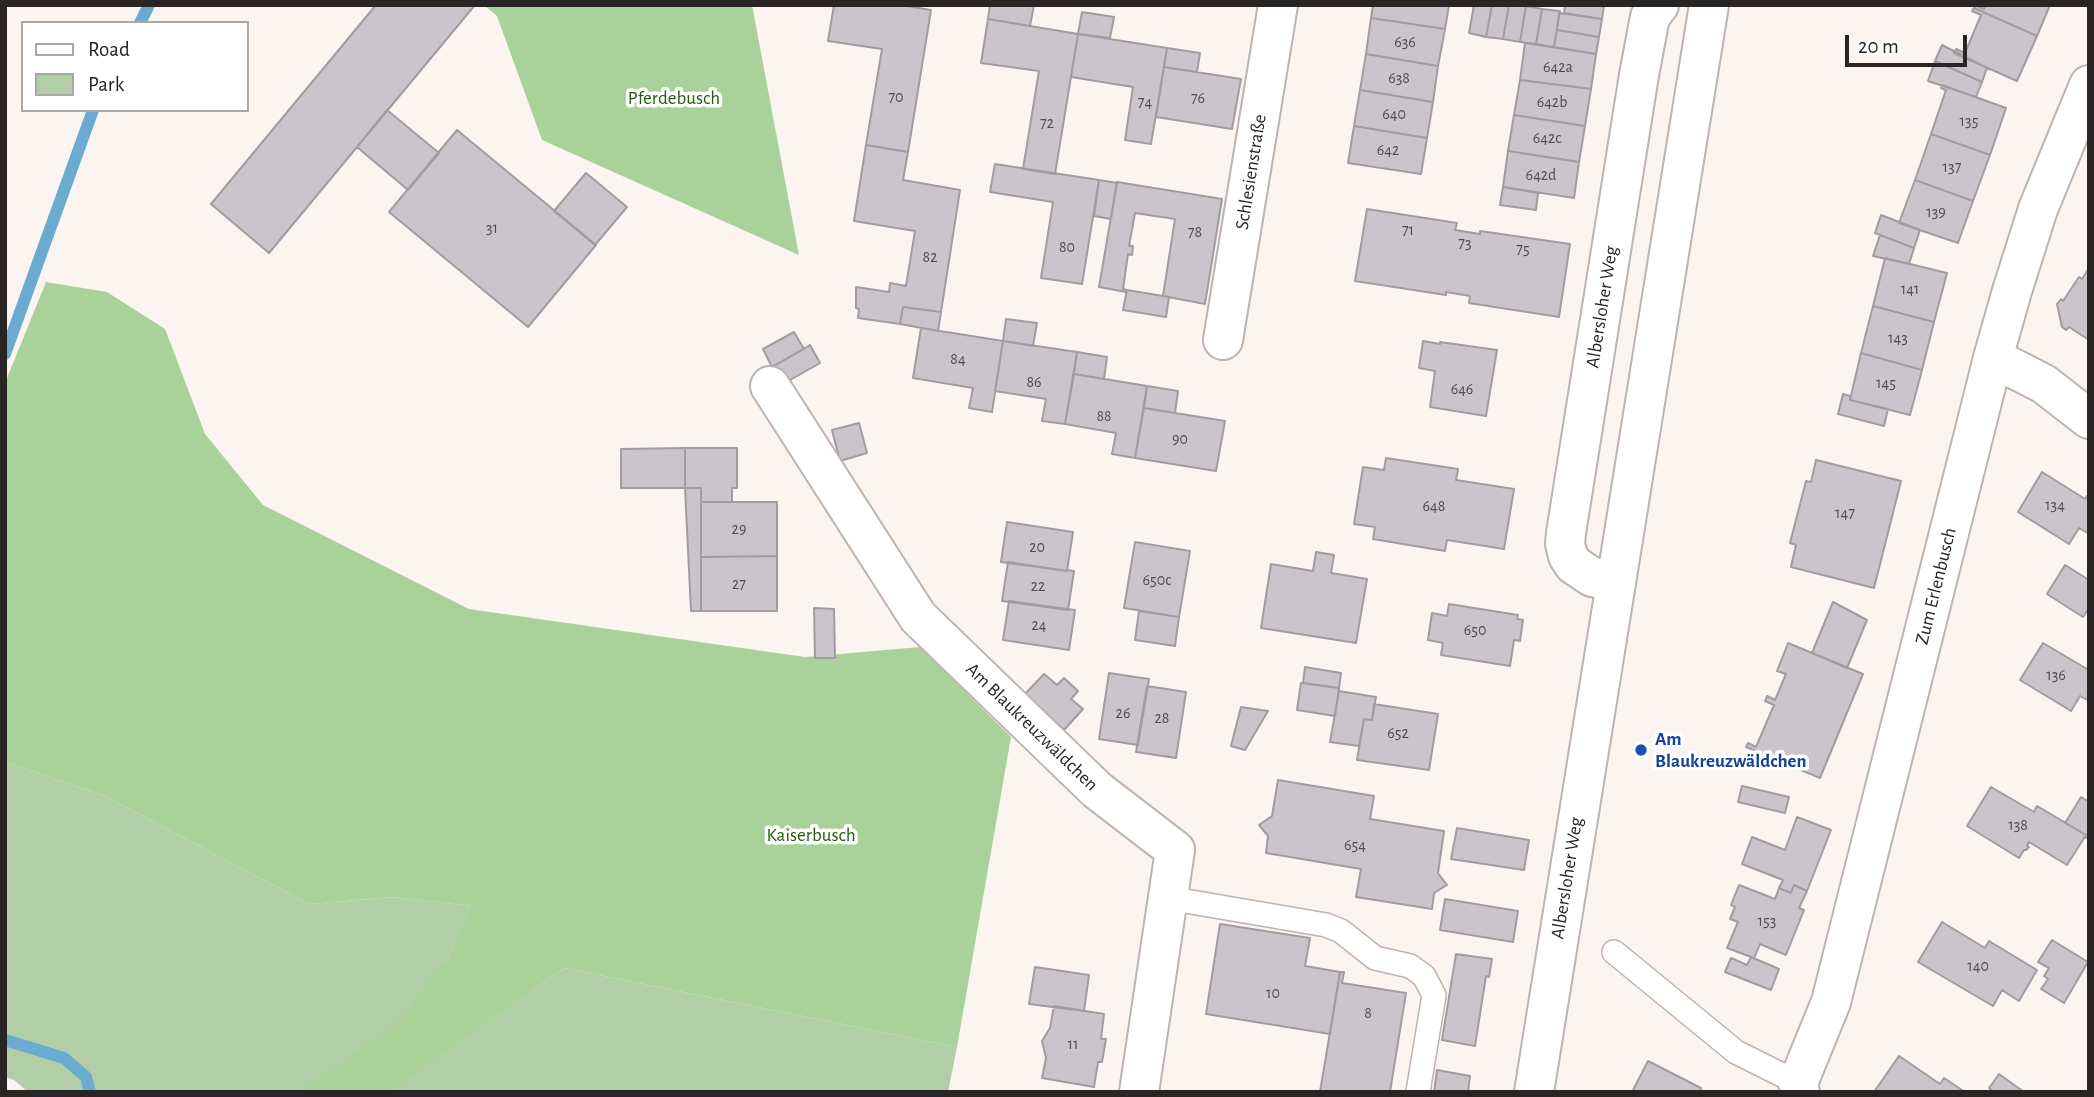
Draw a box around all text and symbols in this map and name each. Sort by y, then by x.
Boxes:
legend [21,21,248,112]
scale bar [1849,21,1972,65]
house number: 636 [1394,32,1416,52]
text: 20 m [1858,36,1899,57]
text: Road [88,39,130,60]
house number: 642a [1543,57,1573,77]
house number: 638 [1388,68,1410,88]
text: Park [88,74,124,95]
park label: Pferdebusch [628,87,720,109]
house number: 70 [888,87,904,107]
house number: 76 [1191,88,1205,108]
house number: 74 [1138,92,1152,112]
house number: 642b [1537,92,1567,112]
house number: 640 [1382,104,1406,124]
house number: 135 [1960,111,1978,131]
house number: 72 [1040,113,1054,133]
street label: Schlesienstraße [1231,113,1271,231]
house number: 642c [1533,128,1561,148]
house number: 642 [1377,140,1399,160]
house number: 137 [1943,157,1961,177]
house number: 642d [1526,165,1556,185]
house number: 139 [1926,202,1946,222]
house number: 31 [486,218,498,238]
house number: 71 [1402,220,1414,240]
house number: 78 [1188,222,1202,242]
house number: 73 [1458,233,1472,253]
house number: 80 [1059,237,1075,257]
house number: 75 [1516,239,1530,259]
street label: Albersloher Weg [1581,244,1623,370]
house number: 82 [923,247,937,267]
house number: 141 [1901,279,1919,299]
house number: 143 [1888,328,1908,348]
house number: 84 [950,349,966,369]
house number: 86 [1026,372,1042,392]
house number: 145 [1876,373,1896,393]
house number: 646 [1451,379,1473,399]
house number: 88 [1096,406,1112,426]
house number: 90 [1172,429,1188,449]
house number: 134 [2045,495,2065,515]
house number: 648 [1423,496,1445,516]
house number: 147 [1835,503,1855,523]
house number: 29 [732,519,746,539]
street label: Zum Erlenbusch [1910,525,1962,647]
house number: 20 [1029,537,1045,557]
house number: 650c [1143,570,1171,590]
house number: 27 [732,574,746,594]
house number: 22 [1031,576,1045,596]
house number: 24 [1032,615,1046,635]
house number: 650 [1464,620,1486,640]
street label: Am Blaukreuzwäldchen [961,658,1103,796]
house number: 136 [2046,665,2066,685]
house number: 26 [1116,703,1130,723]
house number: 28 [1155,708,1169,728]
house number: 652 [1387,723,1409,743]
place label: Am Blaukreuzwäldchen [1655,728,1807,772]
marker: Am Blaukreuzwäldchen [1633,742,1649,758]
street label: Albersloher Weg [1546,815,1588,941]
house number: 138 [2008,815,2028,835]
park label: Kaiserbusch [766,824,856,846]
house number: 654 [1344,835,1366,855]
house number: 153 [1758,911,1776,931]
house number: 140 [1967,956,1989,976]
house number: 10 [1266,983,1280,1003]
house number: 8 [1364,1003,1372,1023]
house number: 11 [1067,1034,1079,1054]

